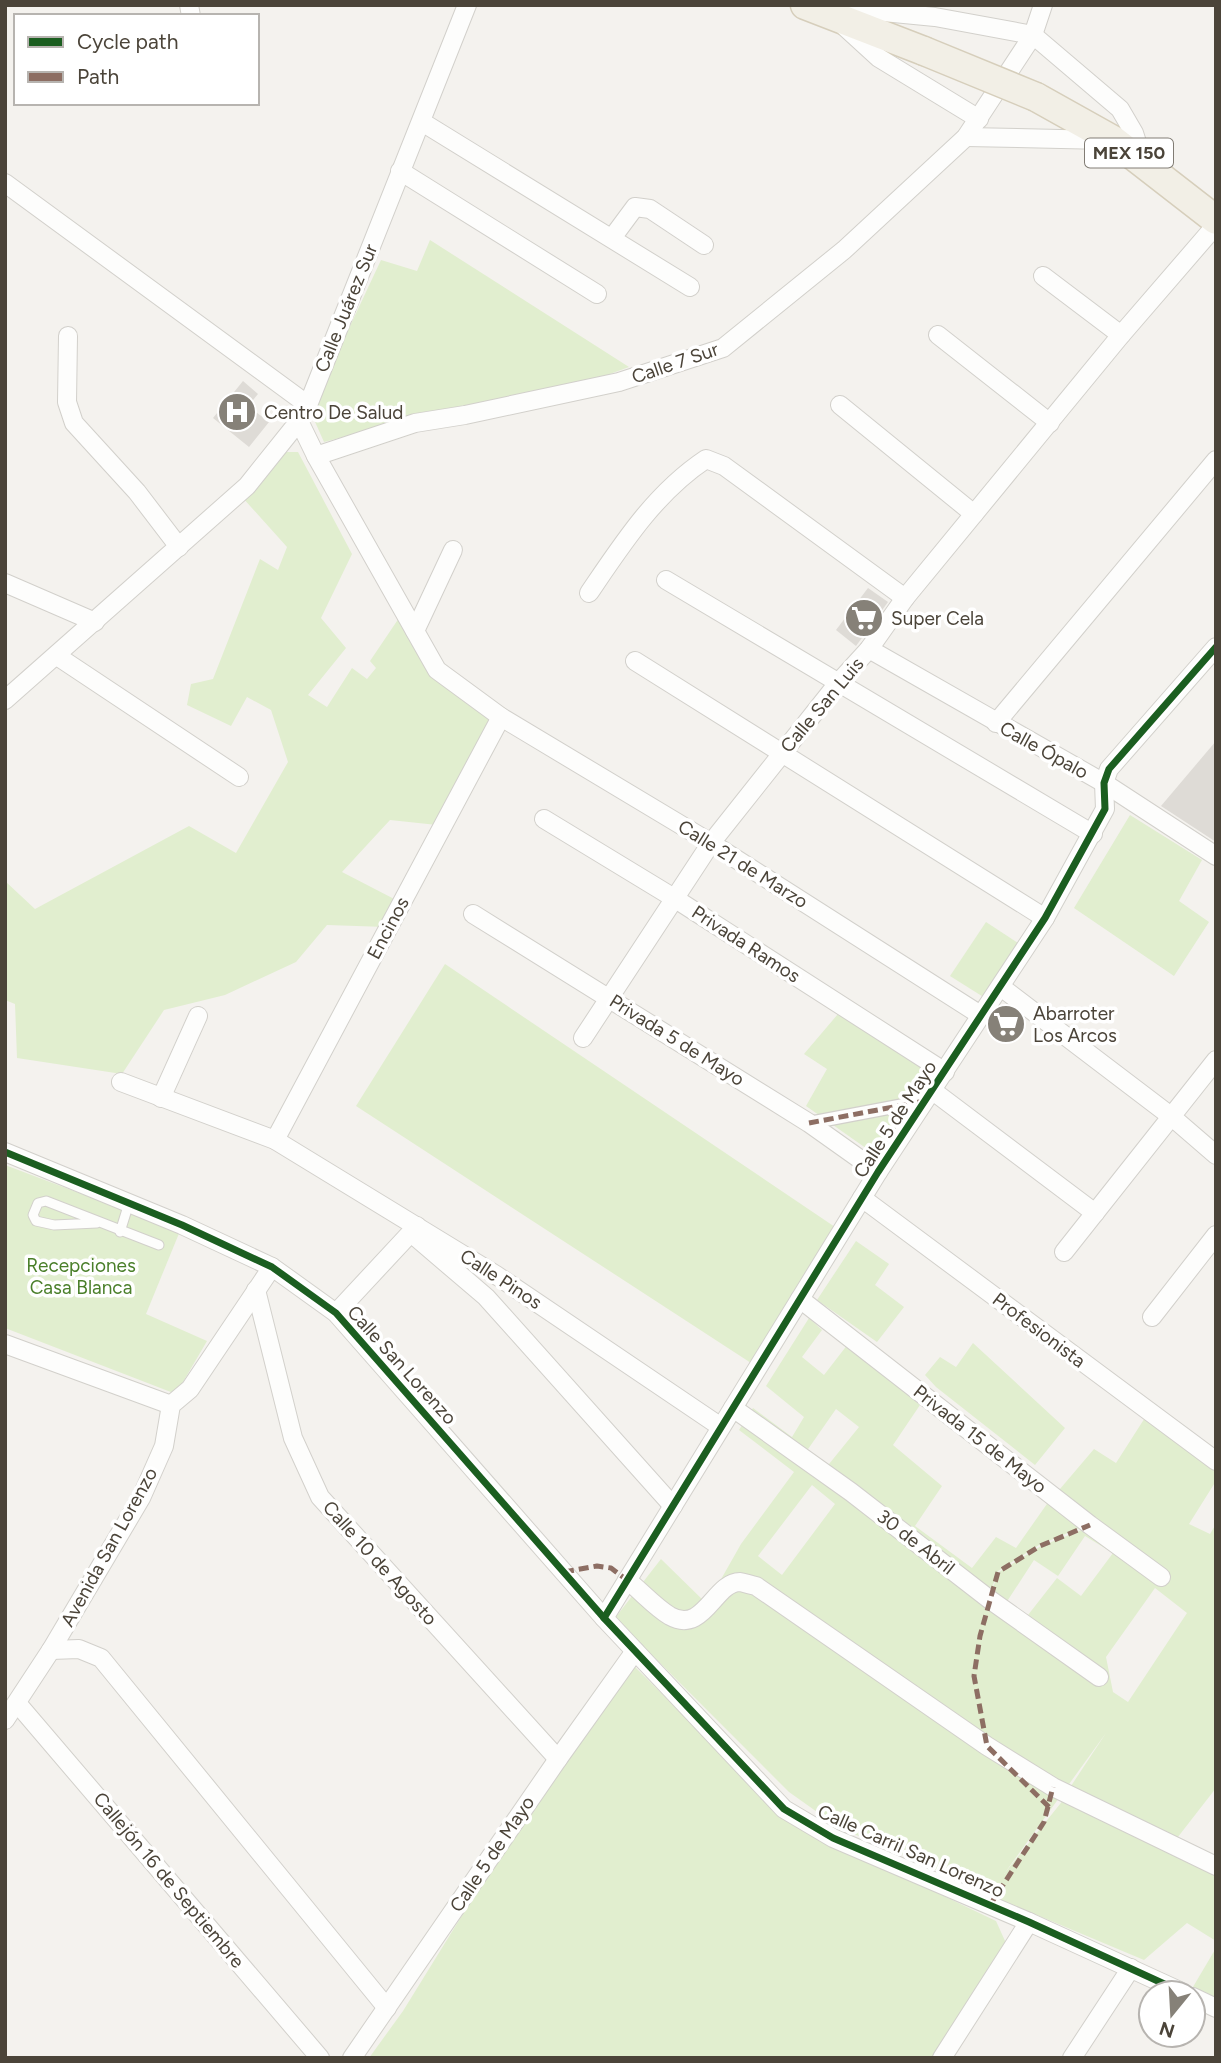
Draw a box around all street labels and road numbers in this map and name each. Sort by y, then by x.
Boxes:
road number: MEX 150 [1085,138,1173,168]
street label: Calle Juárez Sur [310,240,382,376]
street label: Calle 7 Sur [629,337,722,389]
street label: Calle San Luis [776,653,869,757]
street label: Calle Ópalo [996,716,1092,784]
street label: Calle 21 de Marzo [674,815,812,913]
street label: Encinos [362,893,414,963]
street label: Privada Ramos [688,901,804,988]
street label: Privada 5 de Mayo [605,989,749,1091]
street label: Calle 5 de Mayo [849,1056,941,1182]
street label: Calle Pinos [456,1244,546,1314]
street label: Profesionista [988,1288,1090,1372]
street label: Calle San Lorenzo [343,1301,461,1429]
street label: Privada 15 de Mayo [909,1380,1051,1498]
street label: Avenida San Lorenzo [56,1463,162,1631]
street label: Calle 10 de Agosto [318,1496,442,1630]
street label: 30 de Abril [873,1504,959,1580]
street label: Callejón 16 de Septiembre [89,1787,249,1973]
street label: Calle 5 de Mayo [445,1792,539,1916]
street label: Calle Carril San Lorenzo [814,1799,1008,1903]

